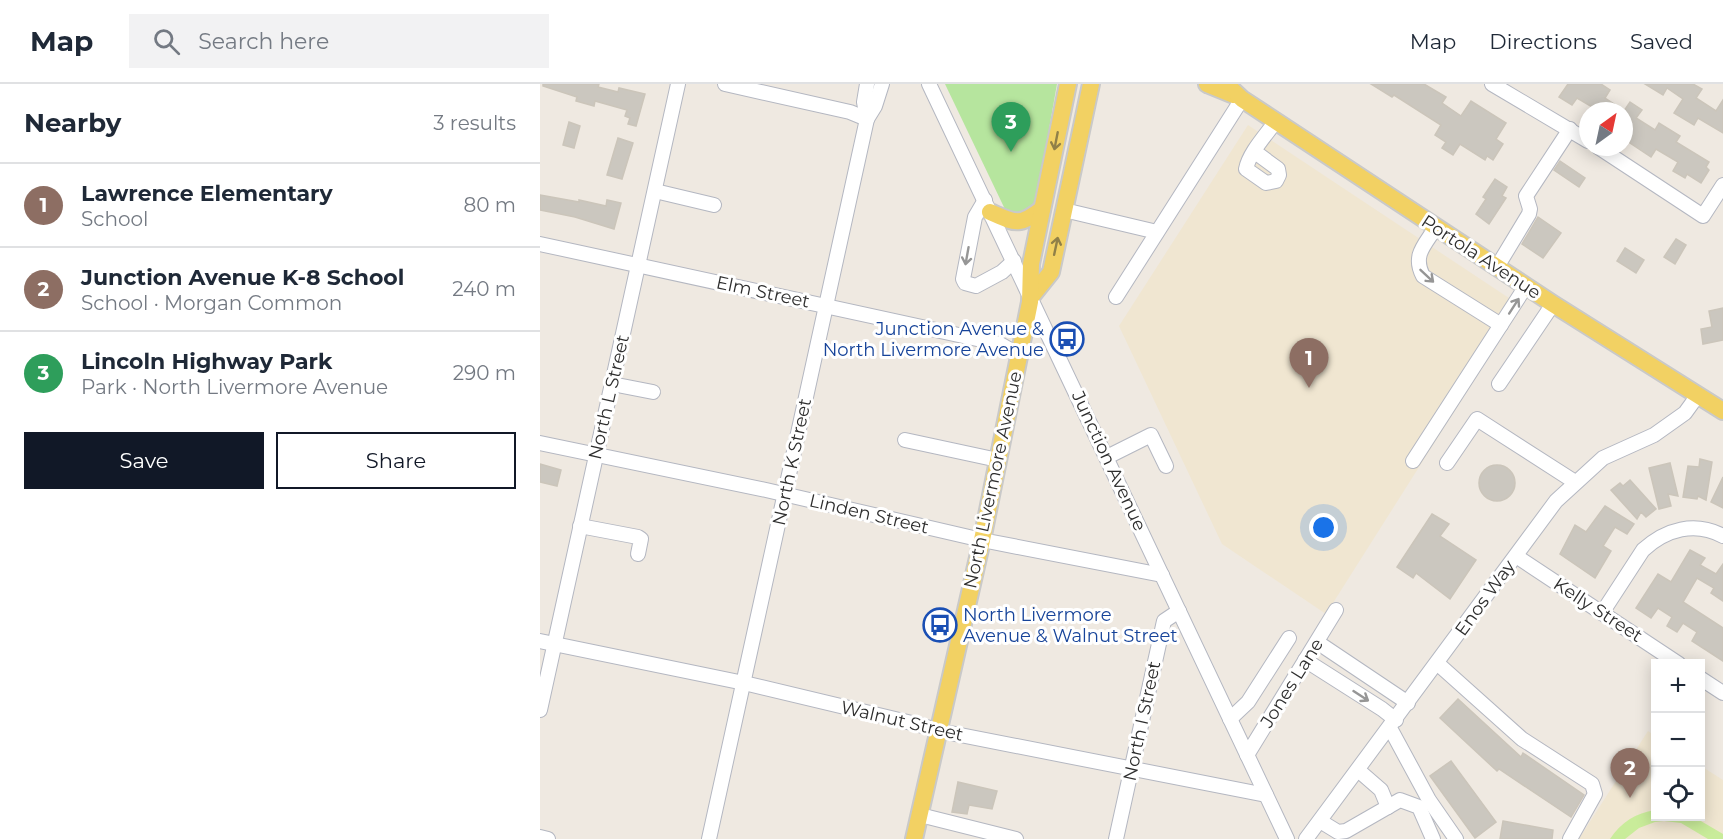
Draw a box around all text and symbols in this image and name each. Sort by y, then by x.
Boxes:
search box [129,14,549,68]
text: Map [30,24,93,58]
icon: search [150,25,183,58]
text: Search here [198,28,329,55]
text: Map [1410,29,1456,54]
text: Directions [1489,29,1597,54]
text: Saved [1630,29,1693,54]
north arrow [1579,102,1633,156]
pin: 3 [992,103,1030,152]
text: Nearby [24,107,121,139]
text: 3 results [433,111,516,135]
one-way arrow [1050,131,1061,151]
text: Lawrence Elementary [81,180,333,207]
text: 1 [40,193,47,217]
text: 80 m [464,193,516,217]
text: School [81,207,148,231]
street label: Portola Avenue [1417,210,1545,304]
one-way arrow [1051,236,1062,256]
one-way arrow [961,245,972,265]
text: Junction Avenue K-8 School [81,264,404,291]
one-way arrow [1419,269,1434,283]
street label: Elm Street [714,271,812,313]
text: 2 [38,277,49,301]
text: 240 m [452,277,516,301]
text: School · Morgan Common [81,291,342,315]
one-way arrow [1508,298,1520,315]
place label: Junction Avenue & North Livermore Avenue [823,318,1044,361]
bus stop icon: Junction Avenue & North Livermore Avenue [1049,321,1085,357]
street label: North L Street [584,332,634,462]
pin: 1 [1290,338,1328,388]
text: Lincoln Highway Park [81,348,332,375]
text: 3 [38,361,49,385]
text: 290 m [453,361,516,385]
street label: North Livermore Avenue [959,369,1027,591]
text: Park · North Livermore Avenue [81,375,388,399]
street label: Junction Avenue [1067,387,1151,535]
street label: North K Street [768,396,816,528]
button: Save [24,432,264,489]
button: Share [276,432,516,489]
street label: Linden Street [807,490,931,538]
your location [1309,513,1338,542]
street label: Enos Way [1450,556,1520,640]
street label: Kelly Street [1549,573,1647,647]
place label: North Livermore Avenue & Walnut Street [963,604,1178,647]
bus stop icon: North Livermore Avenue & Walnut Street [922,607,958,643]
street label: Jones Lane [1255,634,1328,733]
street label: North I Street [1119,659,1165,783]
map controls [1651,659,1705,821]
button: + [1651,659,1705,713]
one-way arrow [1353,690,1369,702]
street label: Walnut Street [839,696,965,746]
button: − [1651,713,1705,767]
pin: 2 [1610,748,1650,798]
button: locate [1651,767,1705,821]

